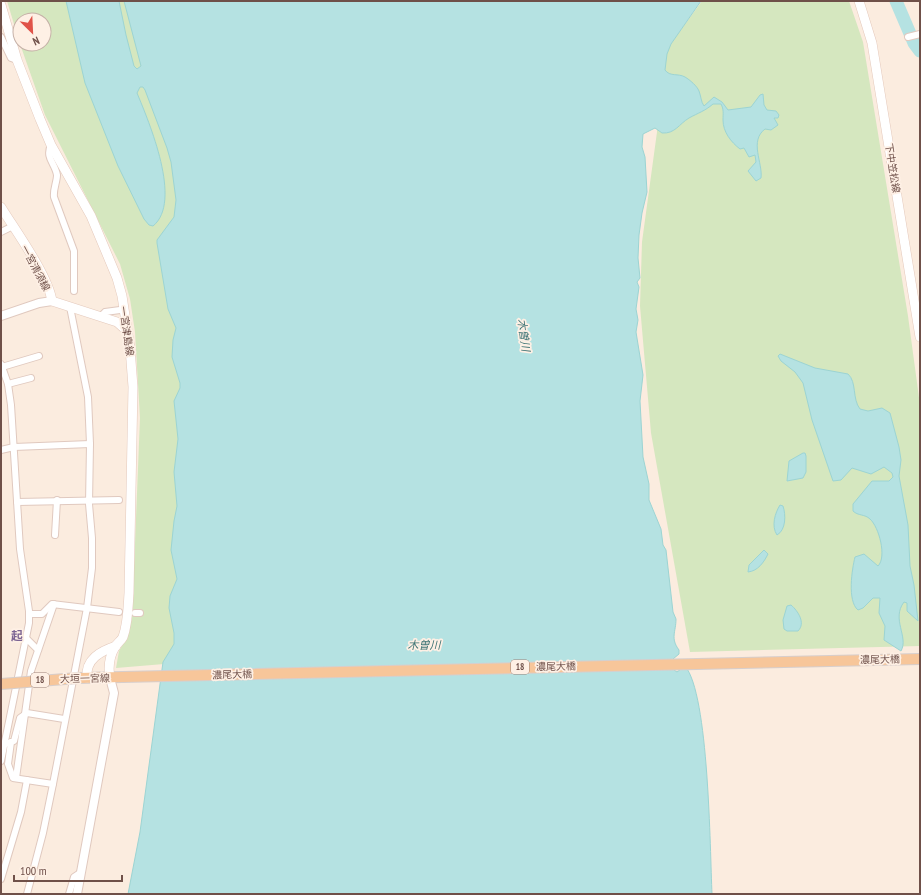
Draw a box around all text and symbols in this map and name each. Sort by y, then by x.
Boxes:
north arrow [12,12,52,52]
text: N [30,34,42,49]
street label: 下中笠松線 [882,142,903,194]
street label: 一宮清須線 [18,243,53,293]
street label: 一宮津島線 [117,305,136,357]
water label: 木曽川 [515,318,533,353]
district label: 起 [11,628,23,643]
water label: 木曽川 [408,638,441,652]
street label: 濃尾大橋 [860,653,900,666]
road number: 18 [511,660,529,674]
street label: 濃尾大橋 [536,660,576,673]
street label: 濃尾大橋 [212,667,252,682]
street label: 大垣一宮線 [60,672,110,685]
road number: 18 [31,673,49,687]
scale bar [14,857,122,883]
text: 100 m [20,863,47,878]

